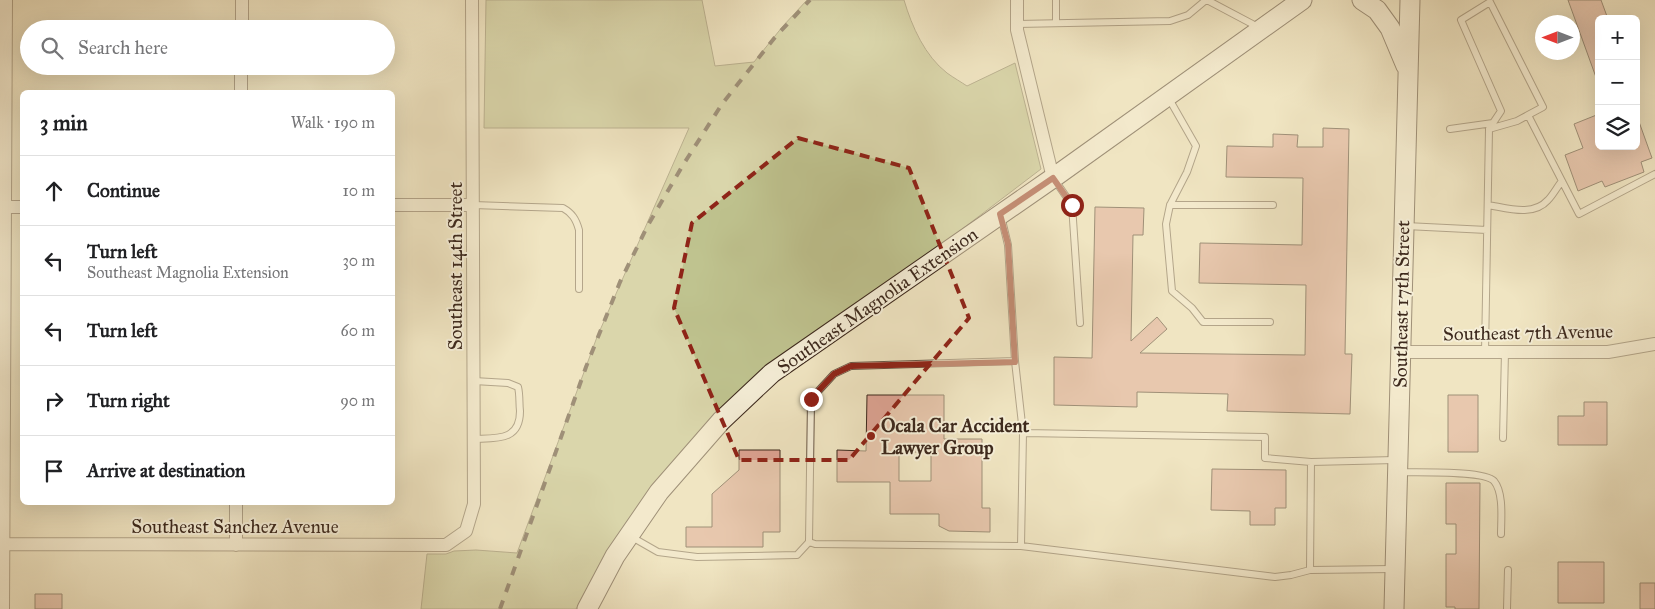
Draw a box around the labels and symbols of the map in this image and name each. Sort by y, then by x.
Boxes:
north arrow [1535,15,1580,60]
street label: Southeast 14th Street [444,182,467,350]
route start [1061,194,1084,217]
street label: Southeast 17th Street [1389,220,1414,388]
street label: Southeast Magnolia Extension [773,222,983,379]
street label: Southeast 7th Avenue [1443,320,1613,345]
route end [800,388,823,411]
place label: Ocala Car Accident Lawyer Group [881,414,1029,460]
marker: Ocala Car Accident Lawyer Group [865,430,877,442]
street label: Southeast Sanchez Avenue [131,515,339,538]

